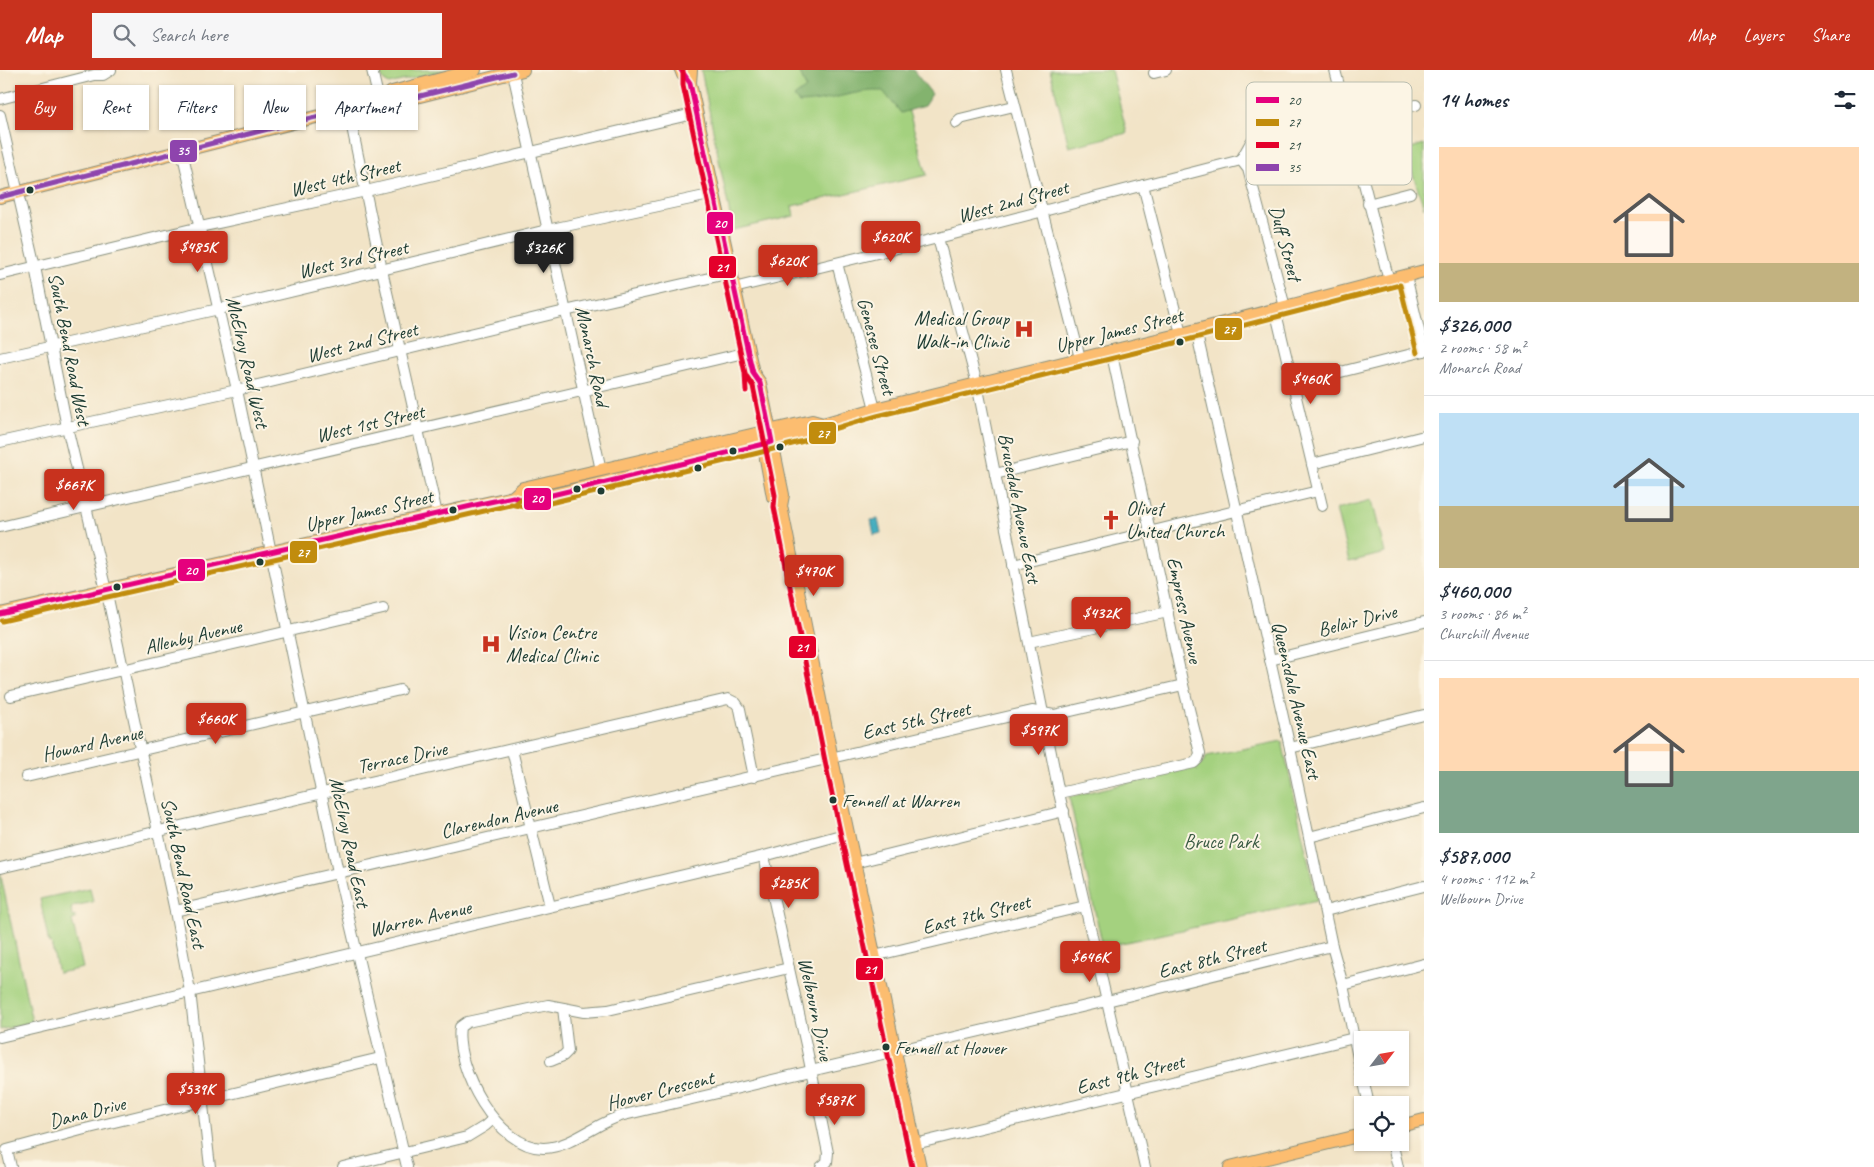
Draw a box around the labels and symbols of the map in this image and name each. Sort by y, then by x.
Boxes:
legend [1246,82,1412,185]
text: 20 [1288,92,1302,109]
text: 27 [1288,114,1301,131]
text: 21 [1288,137,1301,154]
line badge: 35 [169,139,198,163]
text: 35 [177,142,191,159]
street label: West 4th Street [288,152,405,202]
text: 35 [1288,159,1301,176]
street label: West 2nd Street [955,174,1073,228]
unlabelled marker [25,185,35,195]
street label: Duff Street [1263,203,1308,287]
line badge: 20 [706,211,734,235]
text: 20 [714,215,728,232]
pin: $620K [856,220,926,263]
pin: $485K [163,230,233,273]
pin: $326K [509,232,579,274]
street label: West 3rd Street [296,234,413,284]
pin: $620K [753,244,823,287]
line badge: 21 [708,255,737,279]
text: 21 [716,259,730,276]
street label: South Bend Road West [42,271,97,430]
street label: McElroy Road West [220,294,275,433]
street label: Genesee Street [852,295,902,400]
street label: Upper James Street [1053,302,1188,358]
street label: Monarch Road [570,304,616,411]
place label: Medical Group Walk-in Clinic [914,306,1010,354]
street label: West 2nd Street [304,316,422,368]
line badge: 27 [1214,317,1243,341]
hospital icon: Medical Group Walk-in Clinic [1013,318,1035,340]
text: 27 [1223,321,1237,338]
unlabelled marker [1175,337,1185,347]
pin: $460K [1276,362,1346,405]
street label: West 1st Street [314,398,429,448]
line badge: 27 [808,421,837,445]
text: 27 [817,425,831,442]
street label: Brucedale Avenue East [993,431,1047,588]
unlabelled marker [775,442,785,452]
unlabelled marker [728,446,738,456]
unlabelled marker [693,463,703,473]
pin: $667K [39,468,109,511]
street label: Upper James Street [303,483,438,537]
unlabelled marker [572,484,582,494]
unlabelled marker [596,486,606,496]
line badge: 20 [523,487,552,511]
text: 20 [531,490,545,507]
place label: Olivet United Church [1126,496,1226,544]
unlabelled marker [448,505,458,515]
church icon: Olivet United Church [1100,509,1122,531]
line badge: 27 [289,540,318,564]
text: 27 [297,544,311,561]
pin: $470K [779,554,849,597]
street label: Empress Avenue [1161,555,1208,667]
unlabelled marker [255,557,265,567]
line badge: 20 [177,558,206,582]
text: 20 [185,562,199,579]
unlabelled marker [112,582,122,592]
pin: $432K [1066,596,1136,639]
street label: Belair Drive [1315,598,1400,642]
street label: Allenby Avenue [142,613,245,660]
street label: Queensdale Avenue East [1266,619,1327,784]
place label: Vision Centre Medical Clinic [506,620,599,668]
hospital icon: Vision Centre Medical Clinic [480,633,502,655]
line badge: 21 [788,635,817,659]
text: 21 [796,639,810,656]
street label: East 5th Street [860,695,975,745]
pin: $660K [181,702,251,745]
pin: $597K [1004,714,1074,756]
street label: Howard Avenue [39,719,146,767]
street label: Terrace Drive [355,735,451,779]
street label: McElroy Road East [324,775,376,912]
place label: Fennell at Warren [842,789,960,813]
street label: Clarendon Avenue [438,793,561,844]
marker: Fennell at Warren [828,795,838,805]
street label: South Bend Road East [155,796,212,953]
park label: Bruce Park [1184,829,1260,854]
pin: $285K [754,866,824,909]
street label: East 7th Street [920,888,1035,940]
street label: Warren Avenue [367,894,475,942]
street label: East 8th Street [1156,932,1271,984]
pin: $646K [1055,940,1125,983]
street label: Welbourn Drive [792,955,839,1064]
line badge: 21 [855,957,884,981]
text: 21 [864,961,878,978]
north arrow [1354,1031,1409,1086]
place label: Fennell at Hoover [895,1036,1008,1060]
marker: Fennell at Hoover [881,1042,891,1052]
street label: East 9th Street [1074,1048,1189,1100]
street label: Hoover Crescent [604,1065,719,1116]
pin: $539K [161,1072,231,1115]
pin: $587K [800,1084,870,1126]
street label: Dana Drive [46,1091,129,1134]

